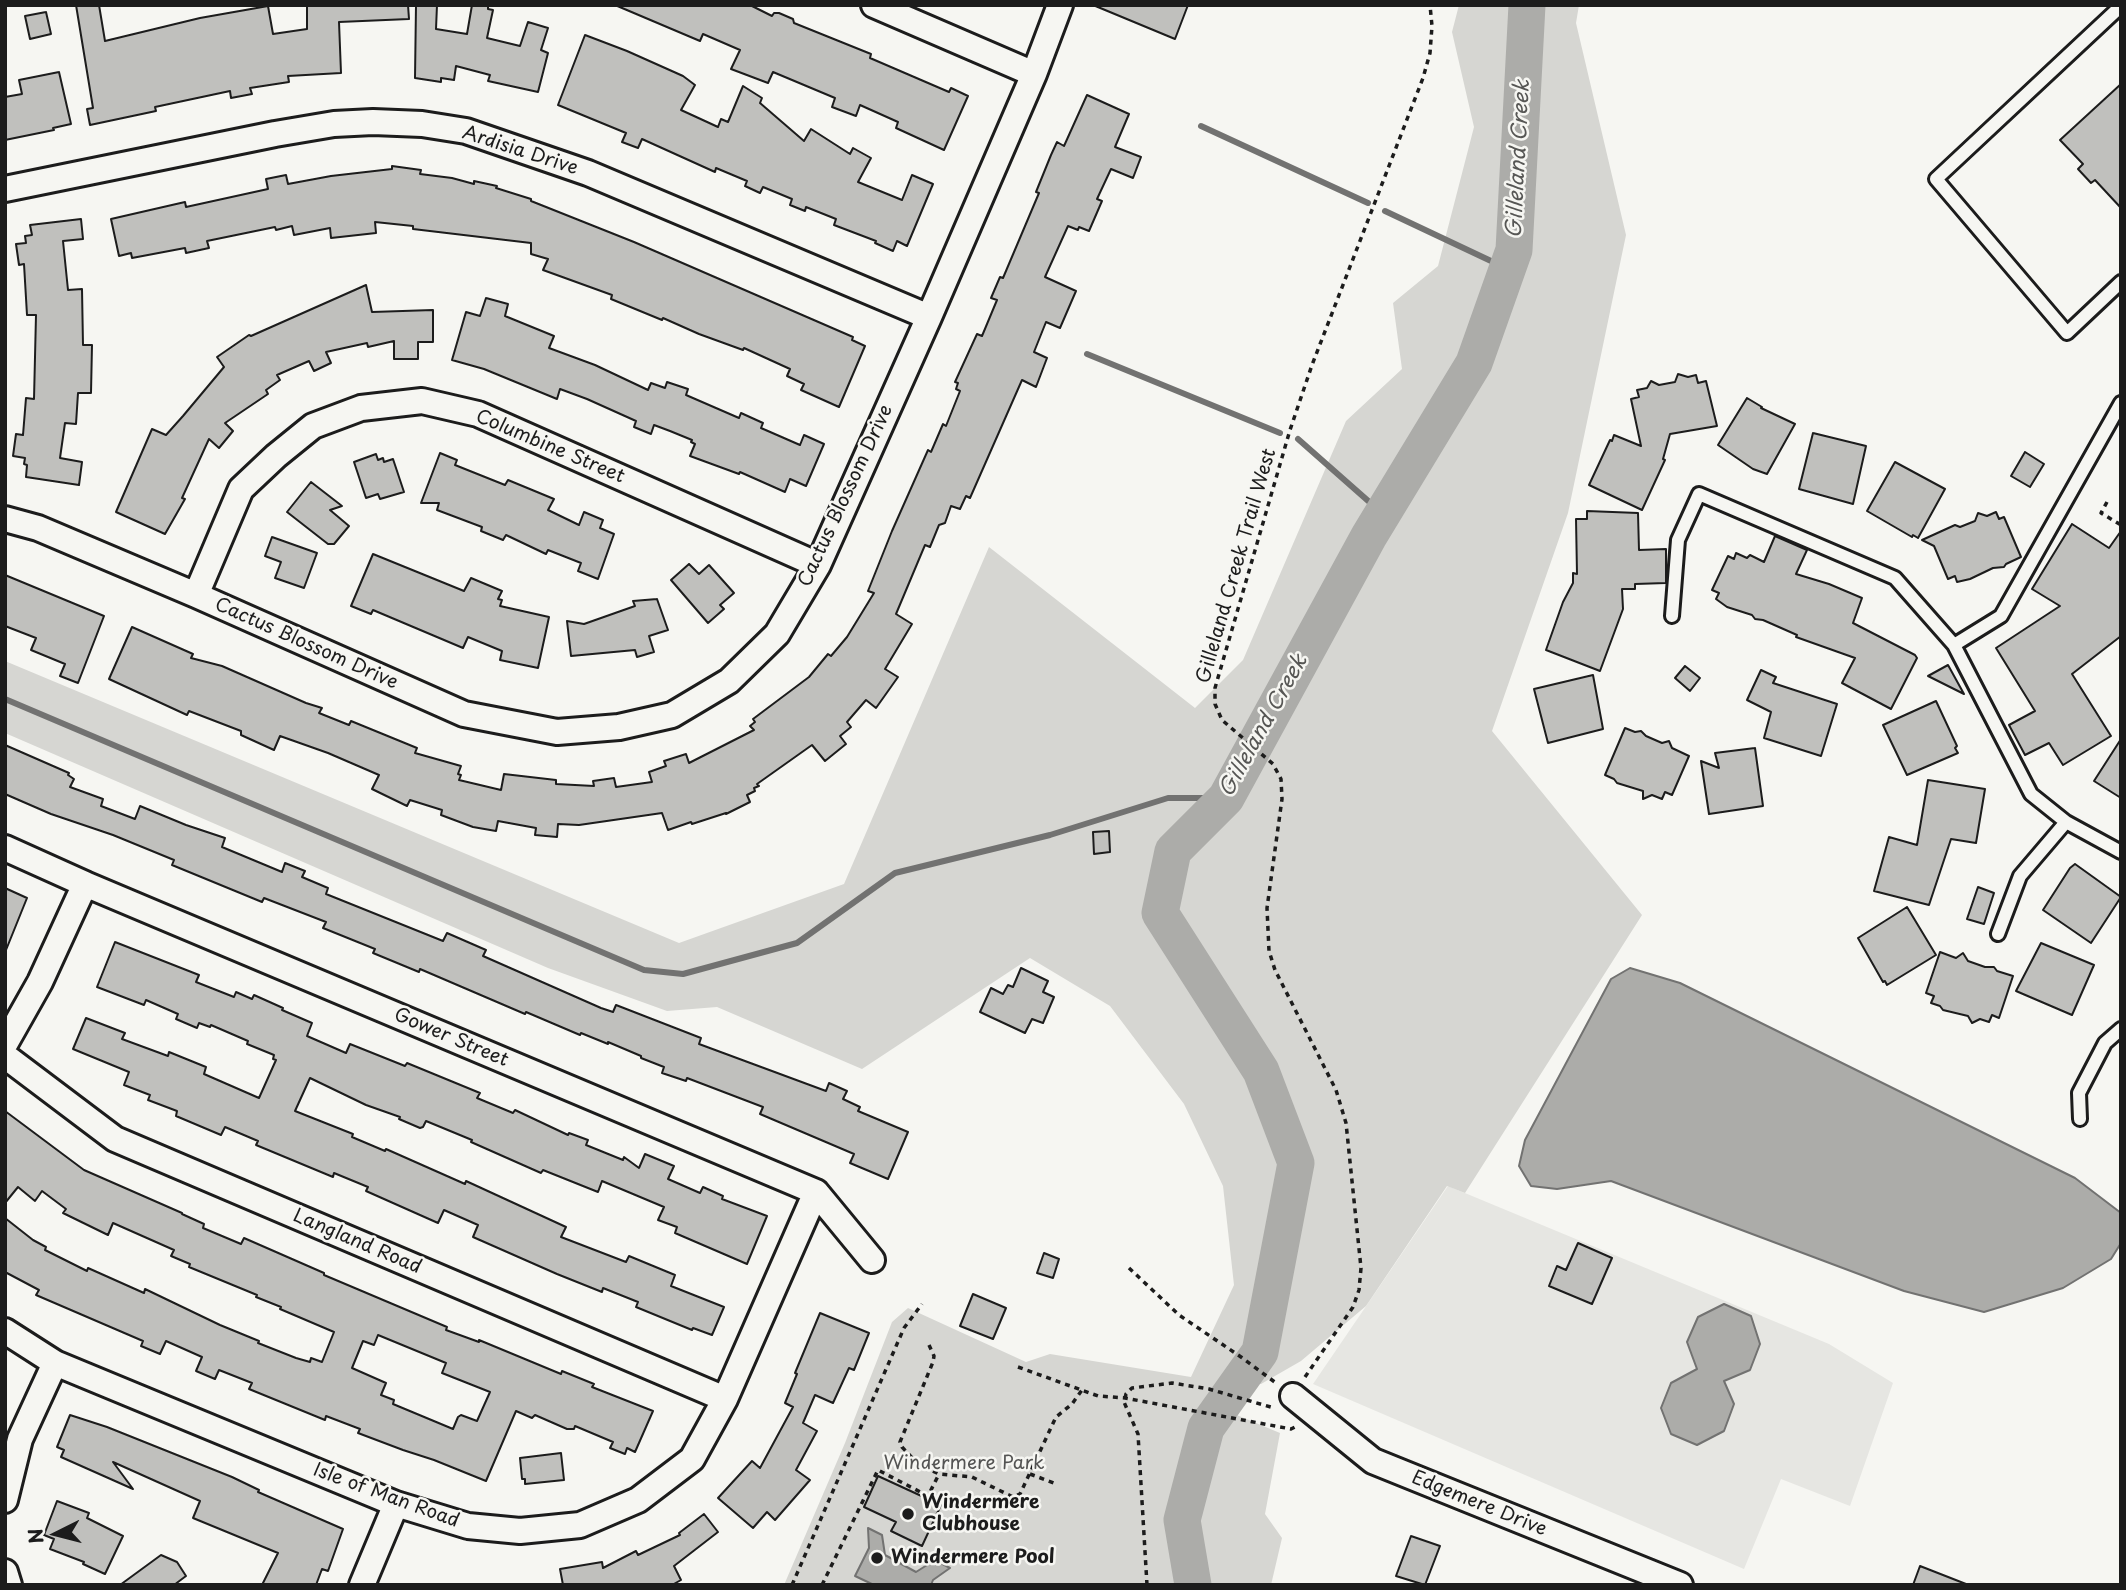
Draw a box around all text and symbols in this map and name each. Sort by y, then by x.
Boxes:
water label: Gilleland Creek [1502,79,1536,239]
street label: Ardisia Drive [459,122,581,180]
street label: Cactus Blossom Drive [794,401,898,591]
street label: Columbine Street [472,405,628,489]
street label: Gilleland Creek Trail West [1193,446,1281,686]
street label: Cactus Blossom Drive [211,593,401,695]
water label: Gilleland Creek [1215,651,1313,801]
street label: Gower Street [390,1004,512,1072]
street label: Langland Road [289,1205,425,1279]
park label: Windermere Park [883,1453,1045,1475]
street label: Isle of Man Road [310,1459,462,1533]
street label: Edgemere Drive [1408,1467,1550,1541]
place label: Windermere Clubhouse [922,1492,1039,1536]
north arrow [21,1499,91,1569]
marker: Windermere Clubhouse [900,1506,916,1522]
text: N [20,1527,50,1545]
place label: Windermere Pool [891,1547,1055,1569]
marker: Windermere Pool [869,1550,885,1566]

